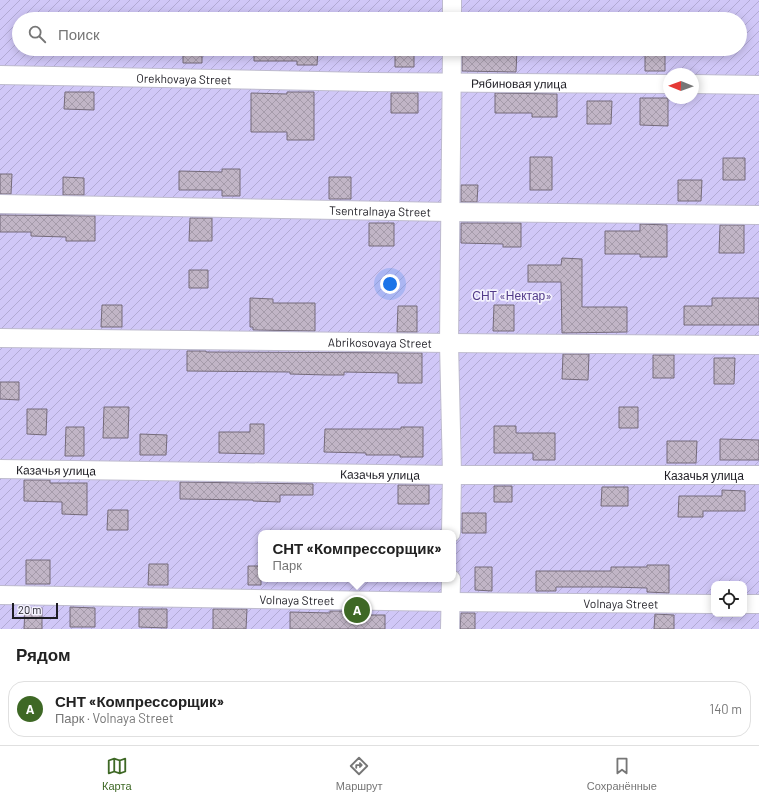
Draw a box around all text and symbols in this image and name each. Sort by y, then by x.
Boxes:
search box [12,12,747,56]
icon: search [26,23,48,45]
text: Поиск [58,25,100,43]
north arrow [663,68,699,104]
street label: Orekhovaya Street [136,71,232,86]
street label: Рябиновая улица [471,76,567,91]
street label: Tsentralnaya Street [329,203,431,219]
your location [380,274,400,294]
park label: СНТ «Нектар» [472,288,552,303]
street label: Abrikosovaya Street [328,335,432,350]
street label: Казачья улица [16,462,96,478]
street label: Казачья улица [340,467,420,482]
street label: Казачья улица [664,468,744,483]
popup [258,530,456,582]
text: СНТ «Компрессорщик» [272,539,442,557]
text: Парк [272,557,302,573]
map controls [711,581,747,617]
button: locate [711,581,747,617]
street label: Volnaya Street [259,592,335,607]
pin: A [344,595,370,625]
street label: Volnaya Street [583,596,659,611]
scale bar [12,601,58,620]
text: 20 m [18,603,41,616]
text: Рядом [16,644,71,664]
text: СНТ «Компрессорщик» [55,692,224,710]
text: A [26,701,34,717]
text: 140 m [710,701,742,717]
text: Парк · Volnaya Street [55,710,174,726]
tab: Карта [102,755,132,792]
tab: Маршрут [336,755,383,792]
tab: Сохранённые [587,755,657,792]

